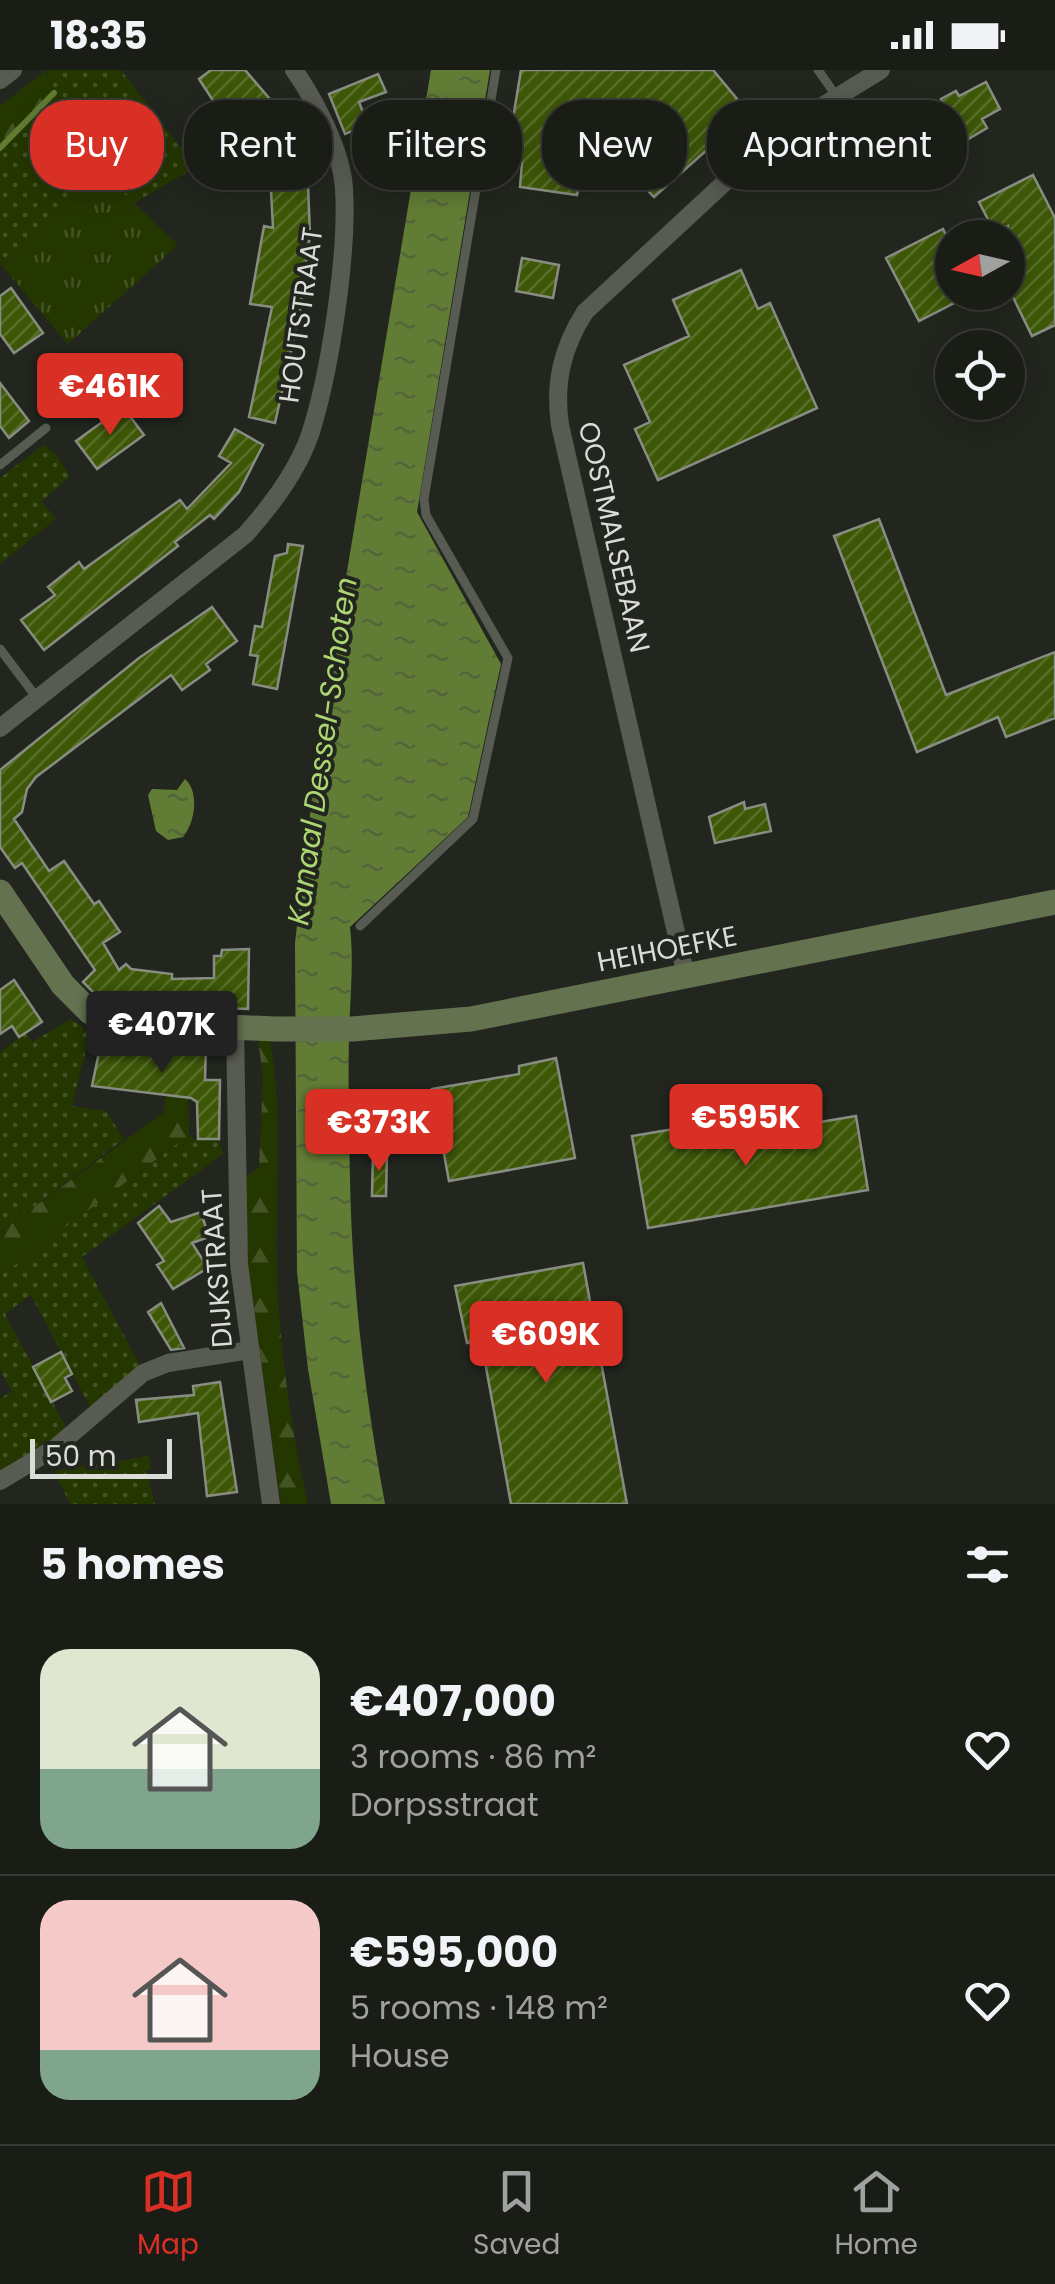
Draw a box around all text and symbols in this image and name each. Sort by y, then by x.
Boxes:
text: 18:35 [50,9,147,62]
chip: Buy [30,100,164,190]
chip: Rent [184,100,332,190]
chip: Filters [352,100,522,190]
chip: New [542,100,687,190]
chip: Apartment [707,100,967,190]
north arrow [935,220,1025,310]
map controls [935,220,1025,420]
street label: HOUTSTRAAT [269,225,333,405]
button: locate [935,330,1025,420]
pin: €461K [40,353,180,438]
text: €461K [59,363,161,408]
street label: OOSTMALSEBAAN [568,418,660,656]
water label: Kanaal Dessel-Schoten [276,574,368,928]
street label: HEIHOEFKE [594,916,740,982]
pin: €407K [92,991,232,1076]
text: €407K [108,1001,216,1046]
pin: €595K [676,1084,816,1169]
pin: €373K [309,1089,449,1174]
text: €595K [691,1094,801,1139]
text: €373K [327,1099,431,1144]
street label: DIJKSTRAAT [192,1187,242,1349]
pin: €609K [476,1301,616,1386]
text: €609K [492,1311,600,1356]
scale bar [30,1434,172,1478]
text: 50 m [45,1437,116,1476]
text: 5 homes [40,1535,225,1594]
icon: filters [960,1537,1015,1592]
text: €407,000 [350,1672,556,1731]
icon: home [120,1689,240,1809]
icon: heart [960,1722,1015,1777]
text: 3 rooms · 86 m² [350,1734,596,1779]
text: Dorpsstraat [350,1782,539,1827]
text: €595,000 [350,1923,558,1982]
icon: home [120,1940,240,2060]
icon: heart [960,1973,1015,2028]
text: 5 rooms · 148 m² [350,1985,608,2030]
text: House [350,2033,450,2078]
tab: Map [137,2164,199,2266]
tab: Saved [473,2164,560,2266]
tab: Home [834,2164,918,2266]

